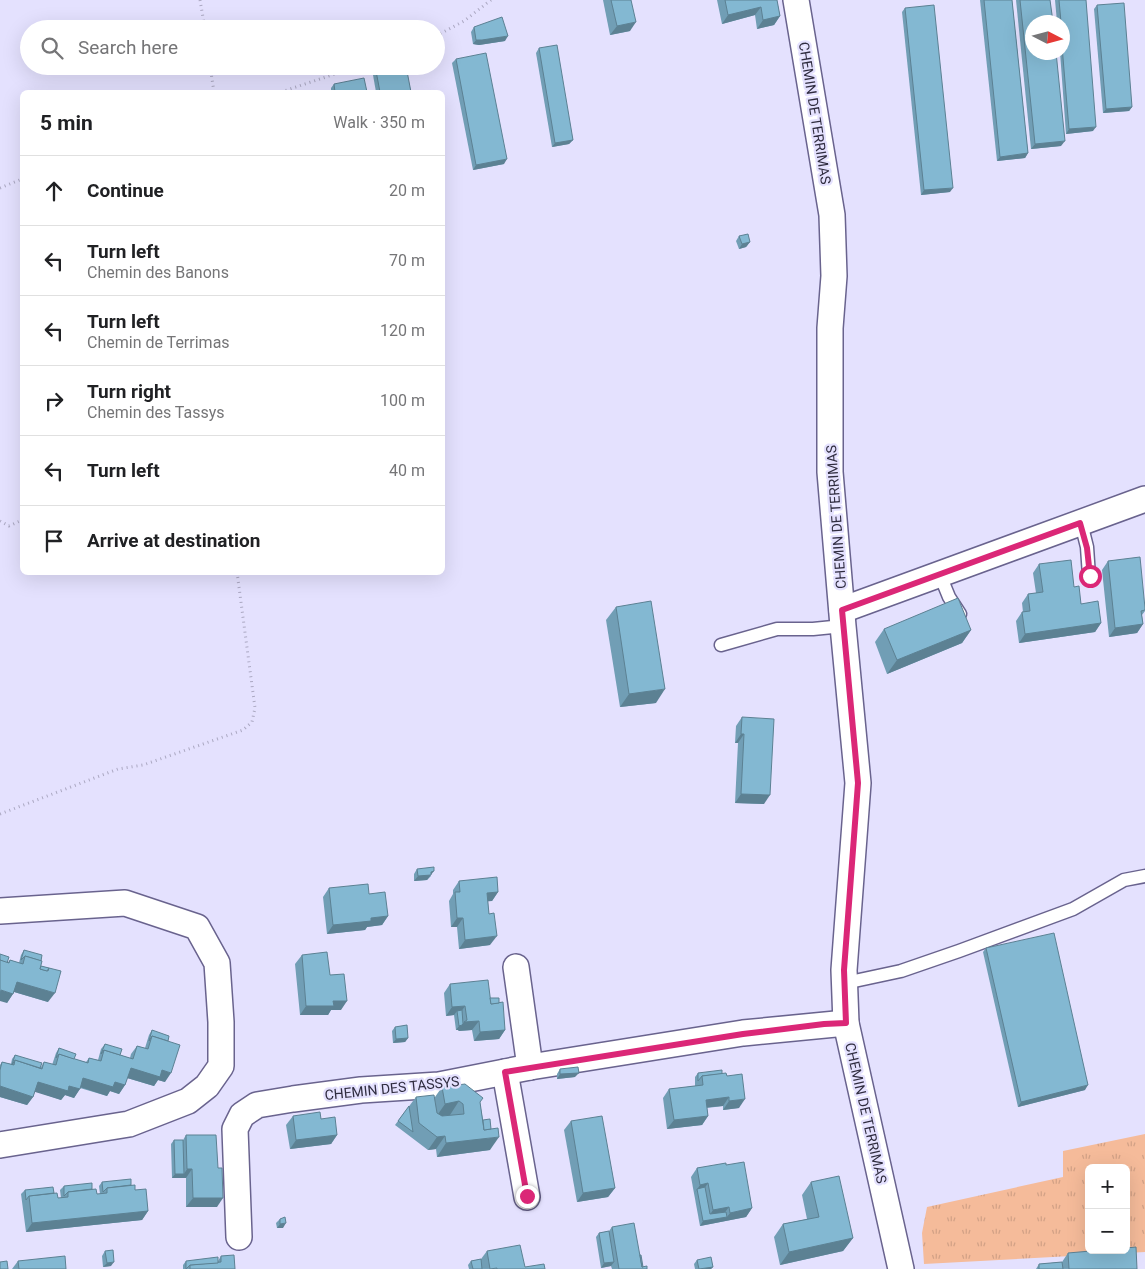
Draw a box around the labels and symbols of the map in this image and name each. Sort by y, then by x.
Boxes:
north arrow [1025,15,1070,60]
street label: CHEMIN DE TERRIMAS [796,41,834,185]
street label: CHEMIN DE TERRIMAS [823,445,849,589]
route start [1079,565,1102,588]
street label: CHEMIN DE TERRIMAS [842,1041,890,1185]
street label: CHEMIN DES TASSYS [324,1073,460,1103]
route end [516,1185,539,1208]

